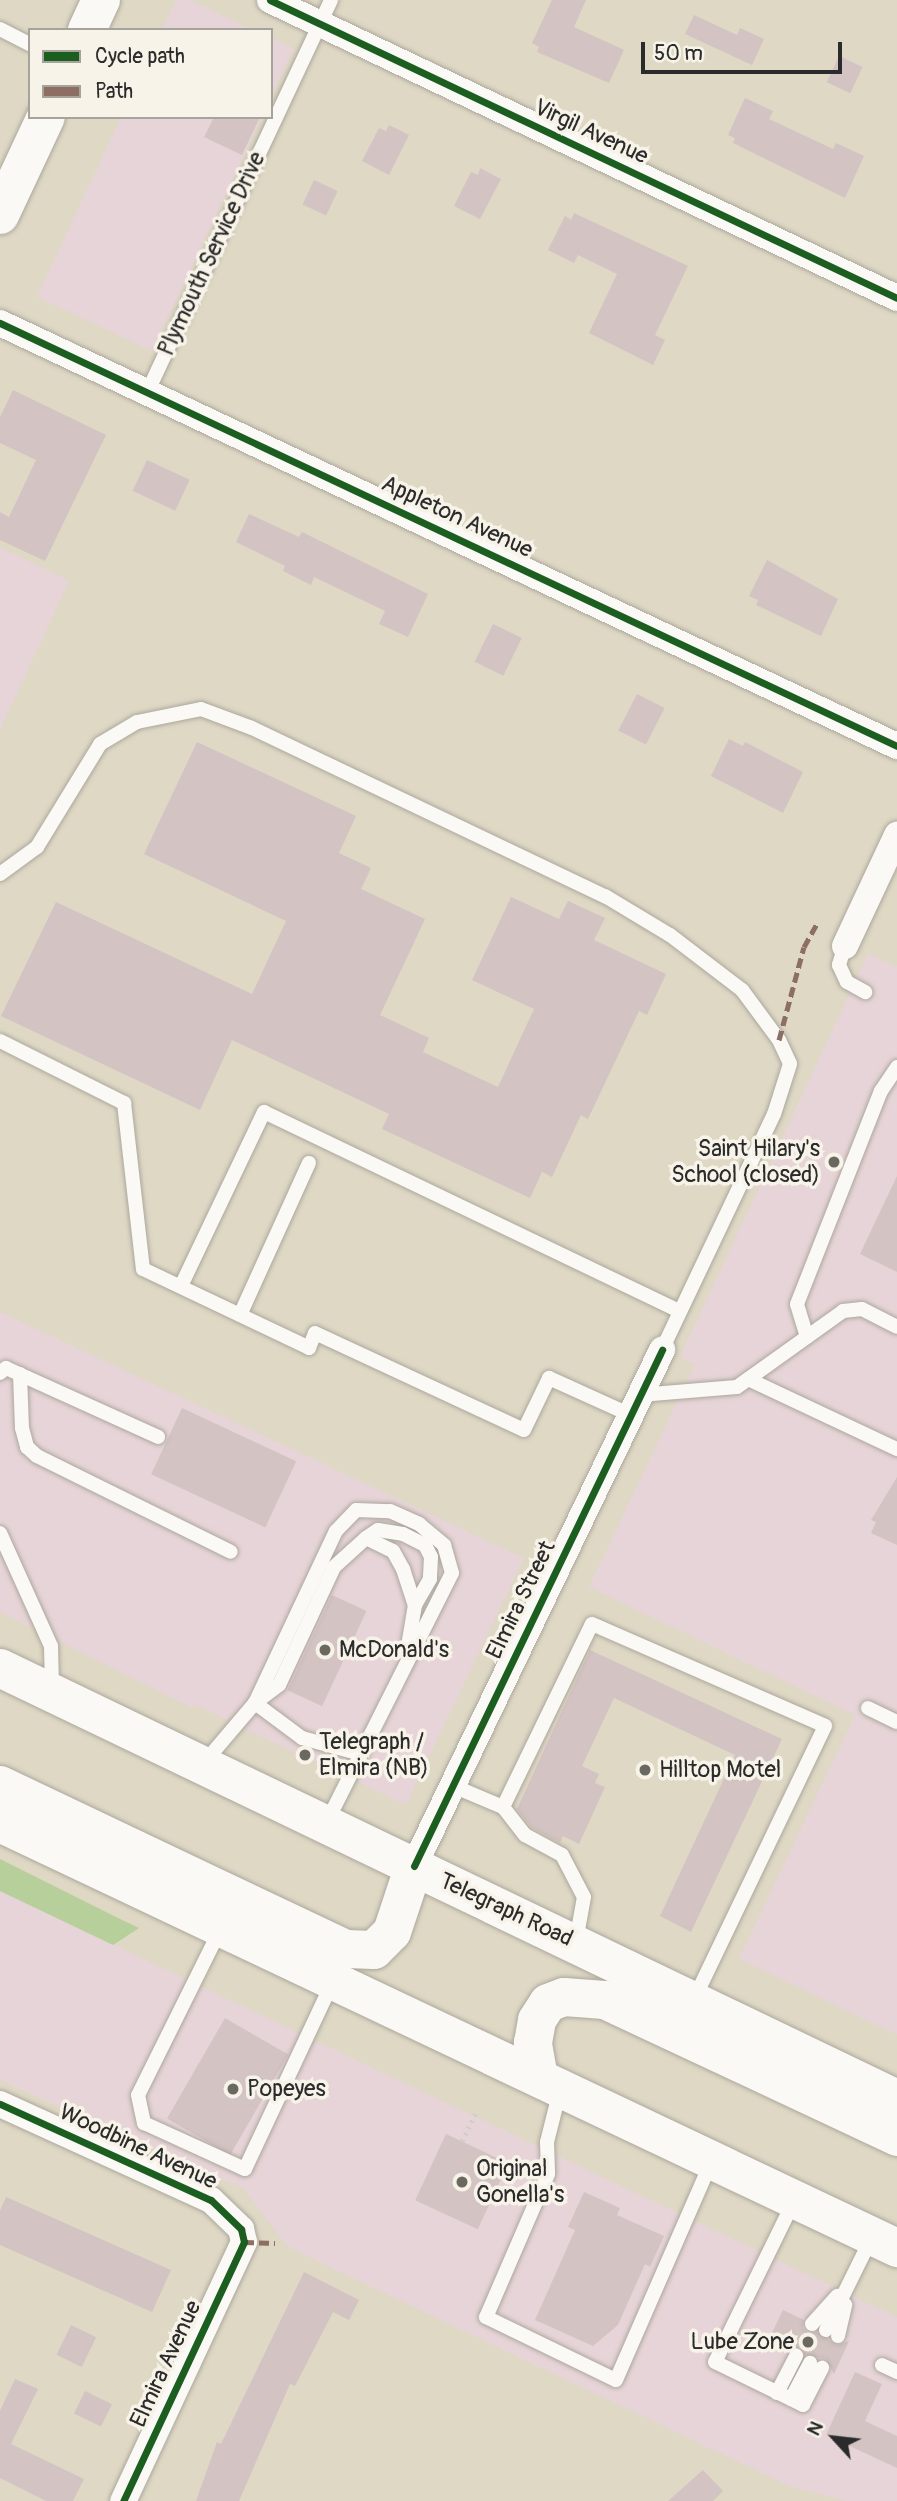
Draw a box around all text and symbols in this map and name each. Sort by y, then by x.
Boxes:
legend [28,28,273,119]
scale bar [645,28,846,72]
text: 50 m [654,40,703,67]
text: Cycle path [95,43,185,70]
text: Path [95,78,133,105]
street label: Virgil Avenue [529,94,653,170]
street label: Plymouth Service Drive [153,148,271,360]
street label: Appleton Avenue [377,470,537,564]
place label: Saint Hilary's School (closed) [671,1135,820,1189]
marker: Saint Hilary's School (closed) [826,1154,842,1170]
street label: Elmira Street [480,1536,562,1664]
place label: McDonald's [339,1636,449,1664]
marker: McDonald's [317,1642,333,1658]
place label: Telegraph / Elmira (NB) [319,1728,429,1782]
marker: Telegraph / Elmira (NB) [297,1747,313,1763]
place label: Hilltop Motel [659,1756,781,1784]
marker: Hilltop Motel [637,1762,653,1778]
street label: Telegraph Road [435,1867,577,1953]
place label: Popeyes [247,2075,326,2103]
marker: Popeyes [225,2081,241,2097]
street label: Woodbine Avenue [55,2098,221,2196]
place label: Original Gonella's [476,2155,564,2209]
marker: Original Gonella's [454,2174,470,2190]
street label: Elmira Avenue [125,2296,207,2432]
place label: Lube Zone [691,2328,794,2356]
marker: Lube Zone [800,2334,816,2350]
north arrow [799,2403,869,2473]
text: N [802,2417,829,2440]

